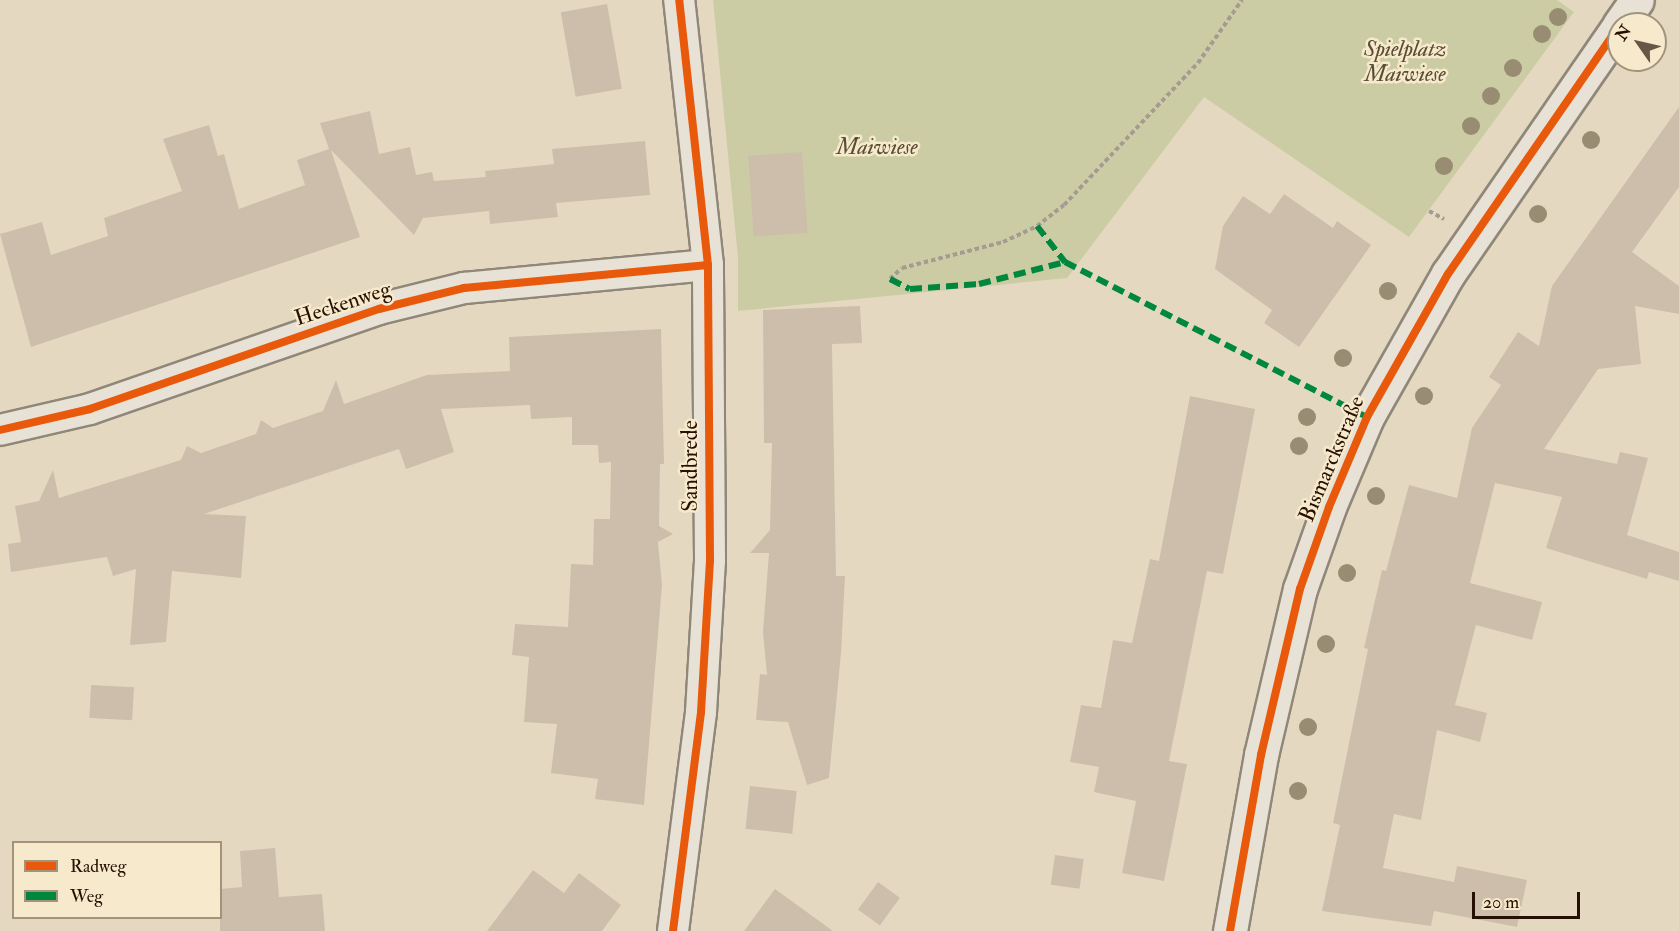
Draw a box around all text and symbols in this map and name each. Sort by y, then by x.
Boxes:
north arrow [1607,12,1667,72]
text: N [1611,22,1636,45]
park label: Spielplatz Maiwiese [1364,36,1446,88]
park label: Maiwiese [836,135,918,161]
street label: Heckenweg [291,276,395,332]
street label: Bismarckstraße [1294,392,1370,526]
street label: Sandbrede [678,420,704,512]
legend [12,841,222,919]
text: Radweg [70,855,126,878]
scale bar [1475,880,1583,918]
text: Weg [70,885,103,908]
text: 20 m [1483,891,1519,914]

